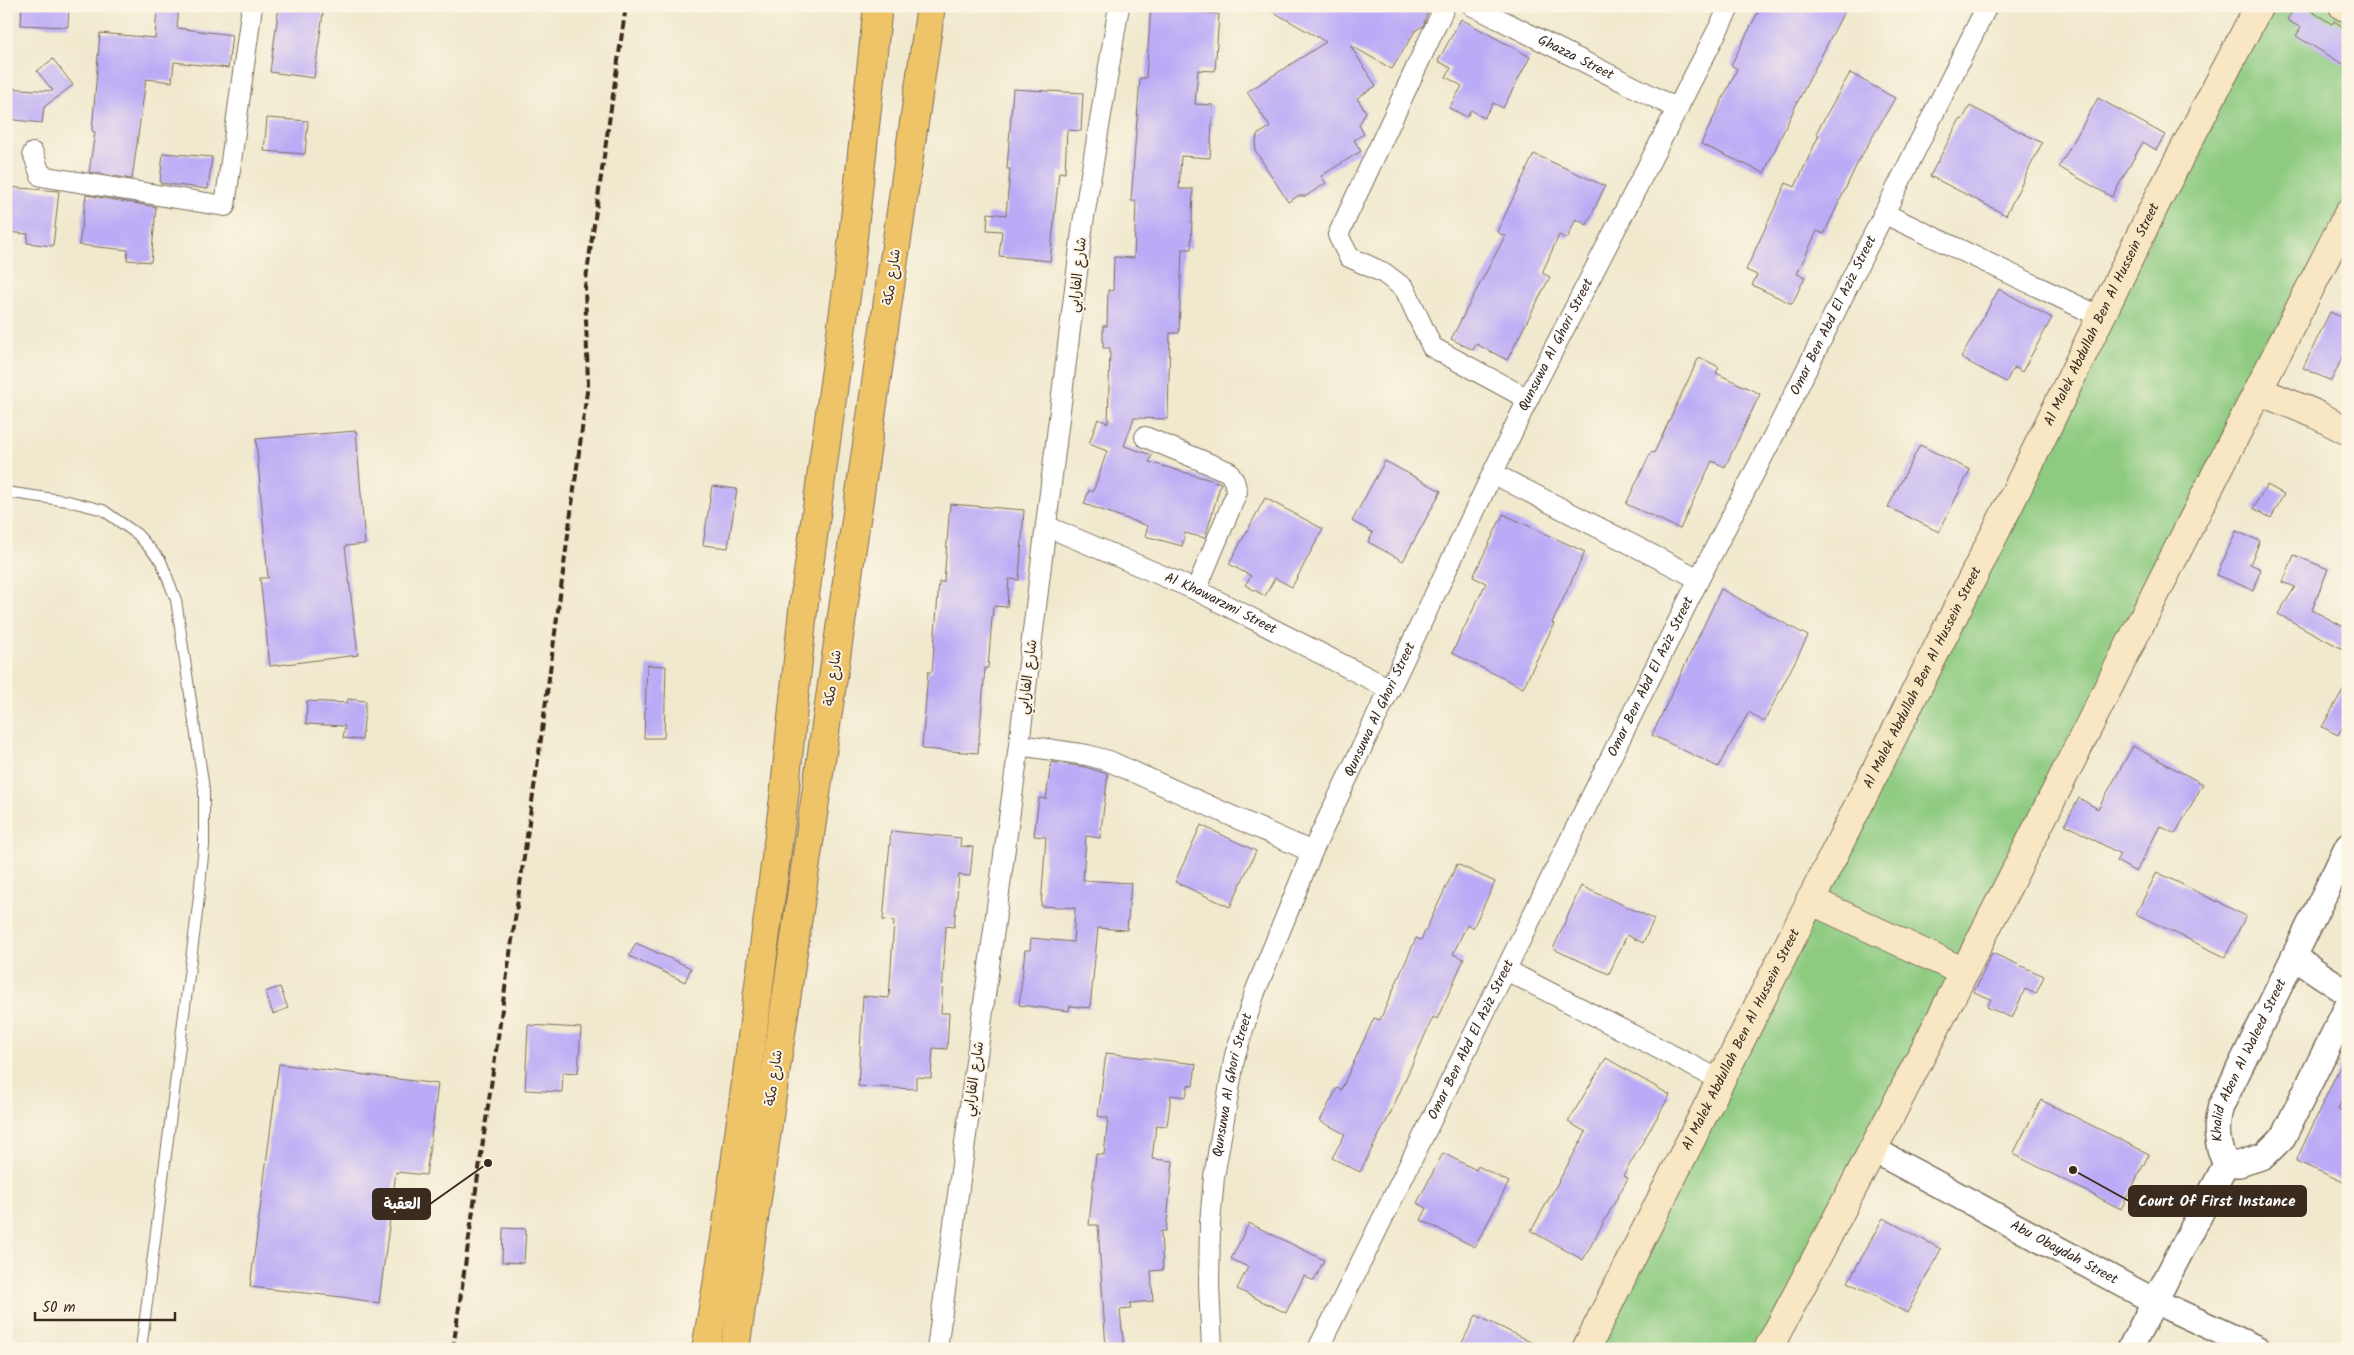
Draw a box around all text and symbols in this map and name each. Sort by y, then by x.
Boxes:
street label: Ghazza Street [1534,29,1618,86]
street label: Al Malek Abdullah Ben Al Hussein Street [2038,199,2166,430]
street label: Omar Ben Abd El Aziz Street [1784,231,1883,399]
street label: شارع الفارابي [1063,236,1094,314]
street label: شارع مكة [877,247,907,307]
street label: Qunsuwa Al Ghori Street [1513,274,1599,415]
street label: Al Malek Abdullah Ben Al Hussein Street [1858,562,1988,792]
street label: Al Khawarzmi Street [1161,567,1281,641]
street label: Omar Ben Abd El Aziz Street [1602,592,1700,761]
street label: شارع الفارابي [1012,638,1045,716]
street label: Qunsuwa Al Ghori Street [1338,638,1422,781]
street label: شارع مكة [818,648,848,708]
street label: Al Malek Abdullah Ben Al Hussein Street [1676,924,1806,1154]
street label: Omar Ben Abd El Aziz Street [1422,955,1520,1124]
street label: Khalid Aben Al Waleed Street [2206,974,2293,1143]
street label: Qunsuwa Al Ghori Street [1207,1010,1259,1159]
street label: شارع الفارابي [958,1040,991,1118]
street label: شارع مكة [759,1048,789,1108]
callout: Court Of First Instance [2129,1186,2306,1216]
callout: العقبة [373,1189,430,1219]
text: Court Of First Instance [2138,1190,2296,1214]
text: العقبة [383,1193,421,1217]
street label: Abu Obaydah Street [2006,1214,2122,1291]
scale bar [35,1290,175,1322]
text: 50 m [42,1296,76,1320]

